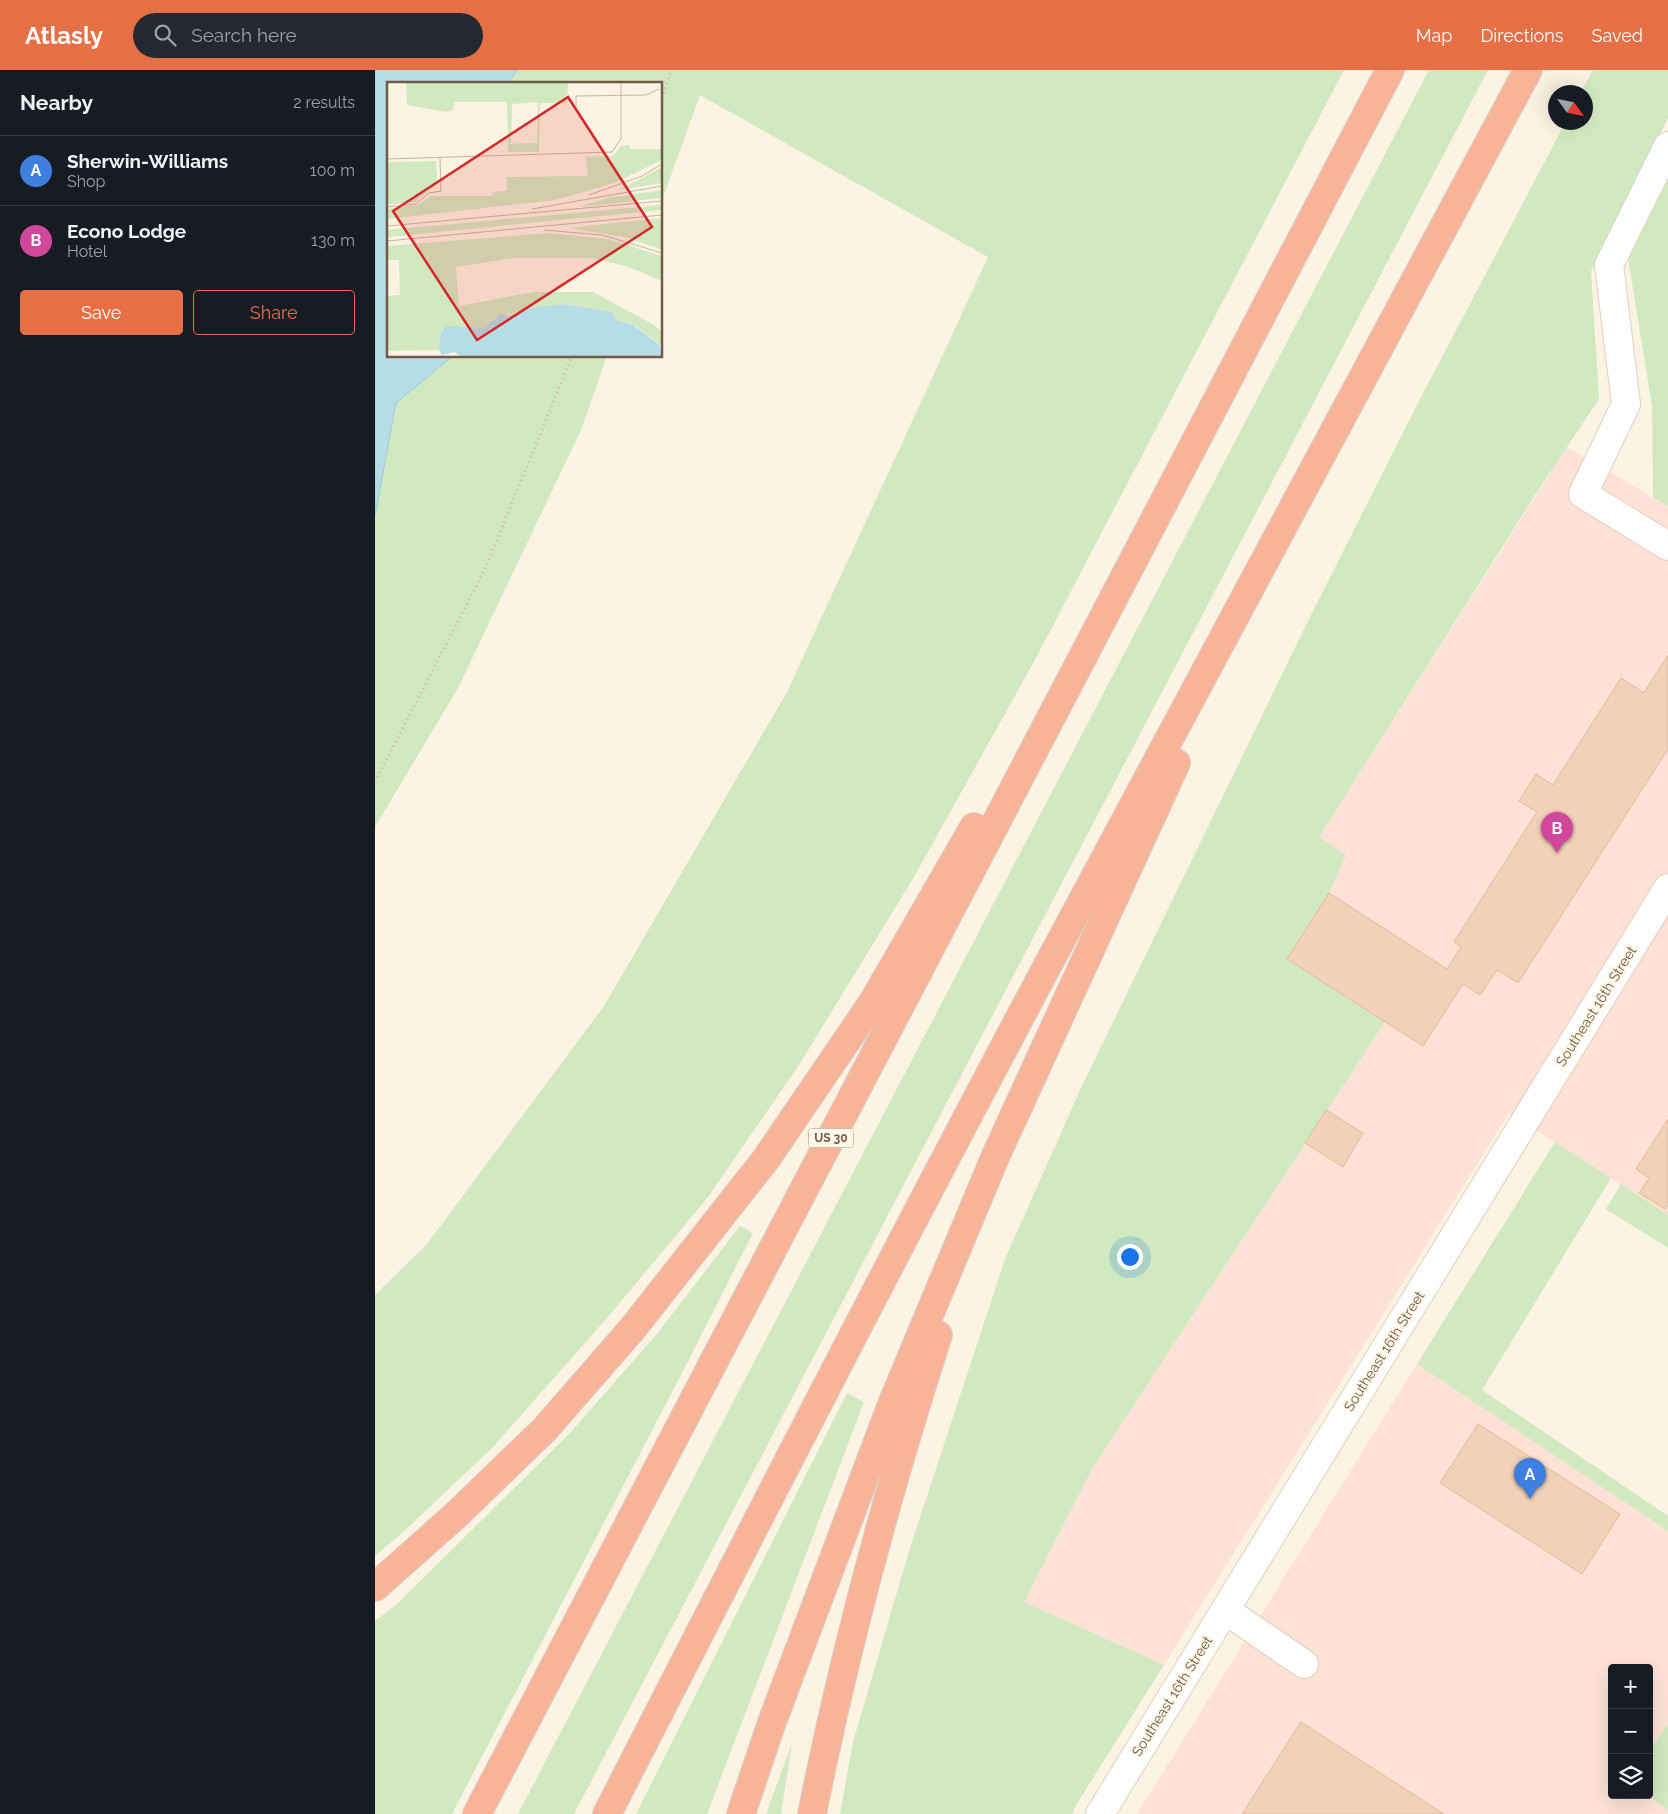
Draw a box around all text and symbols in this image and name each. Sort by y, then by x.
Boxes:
search box [133,13,483,58]
text: Atlasly [25,21,103,50]
icon: search [151,21,179,49]
text: Search here [191,24,297,46]
text: Map [1416,25,1452,46]
text: Directions [1480,25,1564,46]
text: Saved [1592,25,1643,46]
inset map [387,82,663,358]
north arrow [1548,85,1593,130]
text: Nearby [20,90,93,115]
text: 2 results [293,93,355,112]
text: Sherwin-Williams [67,150,228,172]
text: A [31,161,41,180]
text: 100 m [310,161,355,180]
text: Shop [67,172,105,191]
text: Econo Lodge [67,220,186,242]
text: B [31,231,41,250]
text: 130 m [311,231,355,250]
text: Hotel [67,242,107,261]
button: Save [20,290,183,335]
button: Share [193,290,355,335]
pin: B [1541,812,1573,853]
street label: Southeast 16th Street [1553,943,1640,1069]
road number: US 30 [809,1128,853,1148]
your location [1117,1244,1143,1270]
street label: Southeast 16th Street [1341,1288,1428,1414]
pin: A [1514,1458,1546,1499]
street label: Southeast 16th Street [1129,1633,1216,1759]
map controls [1608,1664,1653,1799]
button: + [1608,1664,1653,1709]
button: − [1608,1709,1653,1754]
button: layers [1608,1754,1653,1799]

